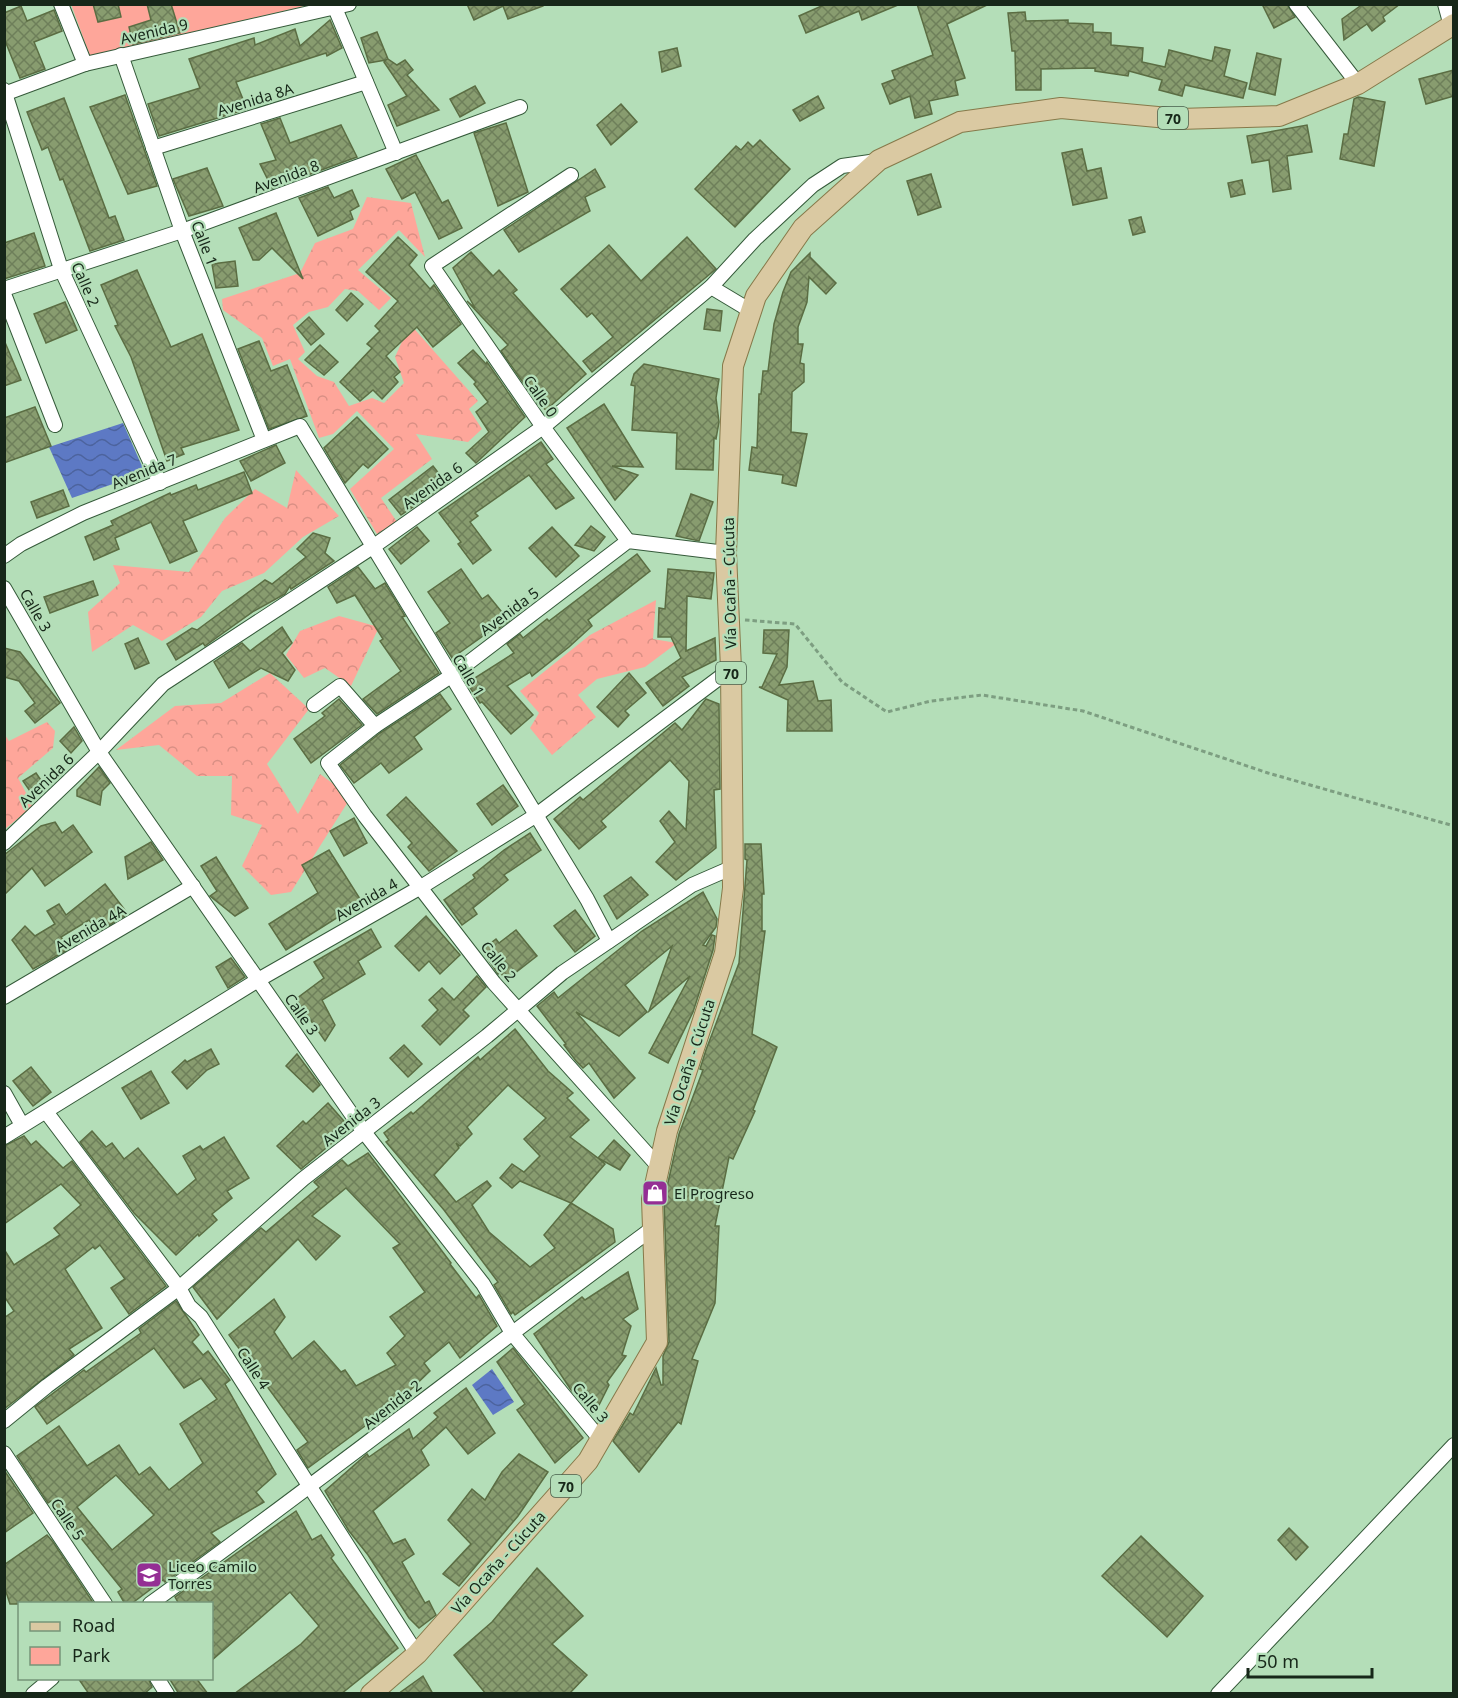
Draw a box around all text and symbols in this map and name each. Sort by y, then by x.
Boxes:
street label: Avenida 9 [118,14,190,48]
street label: Avenida 8A [215,78,296,120]
road number: 70 [1158,107,1188,129]
street label: Avenida 8 [250,155,322,197]
street label: Calle 1 [187,218,223,268]
street label: Calle 2 [67,259,105,309]
street label: Calle 0 [519,371,563,421]
street label: Avenida 7 [108,449,180,493]
street label: Avenida 6 [398,457,466,513]
street label: Vía Ocaña - Cúcuta [718,517,740,649]
street label: Avenida 5 [475,582,543,640]
street label: Calle 3 [16,585,56,635]
street label: Calle 1 [448,650,490,700]
road number: 70 [716,662,746,684]
street label: Avenida 6 [14,749,78,811]
street label: Avenida 4 [331,873,401,925]
street label: Avenida 4A [51,900,129,956]
street label: Calle 2 [477,937,521,985]
street label: Calle 3 [280,989,324,1039]
street label: Vía Ocaña - Cúcuta [659,996,719,1128]
street label: Avenida 3 [318,1092,384,1150]
shop icon: El Progreso [640,1178,670,1208]
place label: El Progreso [674,1183,754,1203]
street label: Calle 4 [233,1343,275,1393]
street label: Avenida 2 [359,1375,425,1433]
street label: Calle 3 [568,1378,614,1426]
road number: 70 [551,1475,581,1497]
street label: Calle 5 [47,1494,89,1544]
street label: Vía Ocaña - Cúcuta [446,1506,550,1618]
place label: Liceo Camilo Torres [168,1556,257,1593]
school or university icon: Liceo Camilo Torres [134,1560,164,1590]
legend [18,1602,213,1680]
text: Road [72,1613,115,1637]
scale bar [1248,1641,1372,1679]
text: Park [72,1643,110,1667]
text: 50 m [1257,1649,1299,1673]

